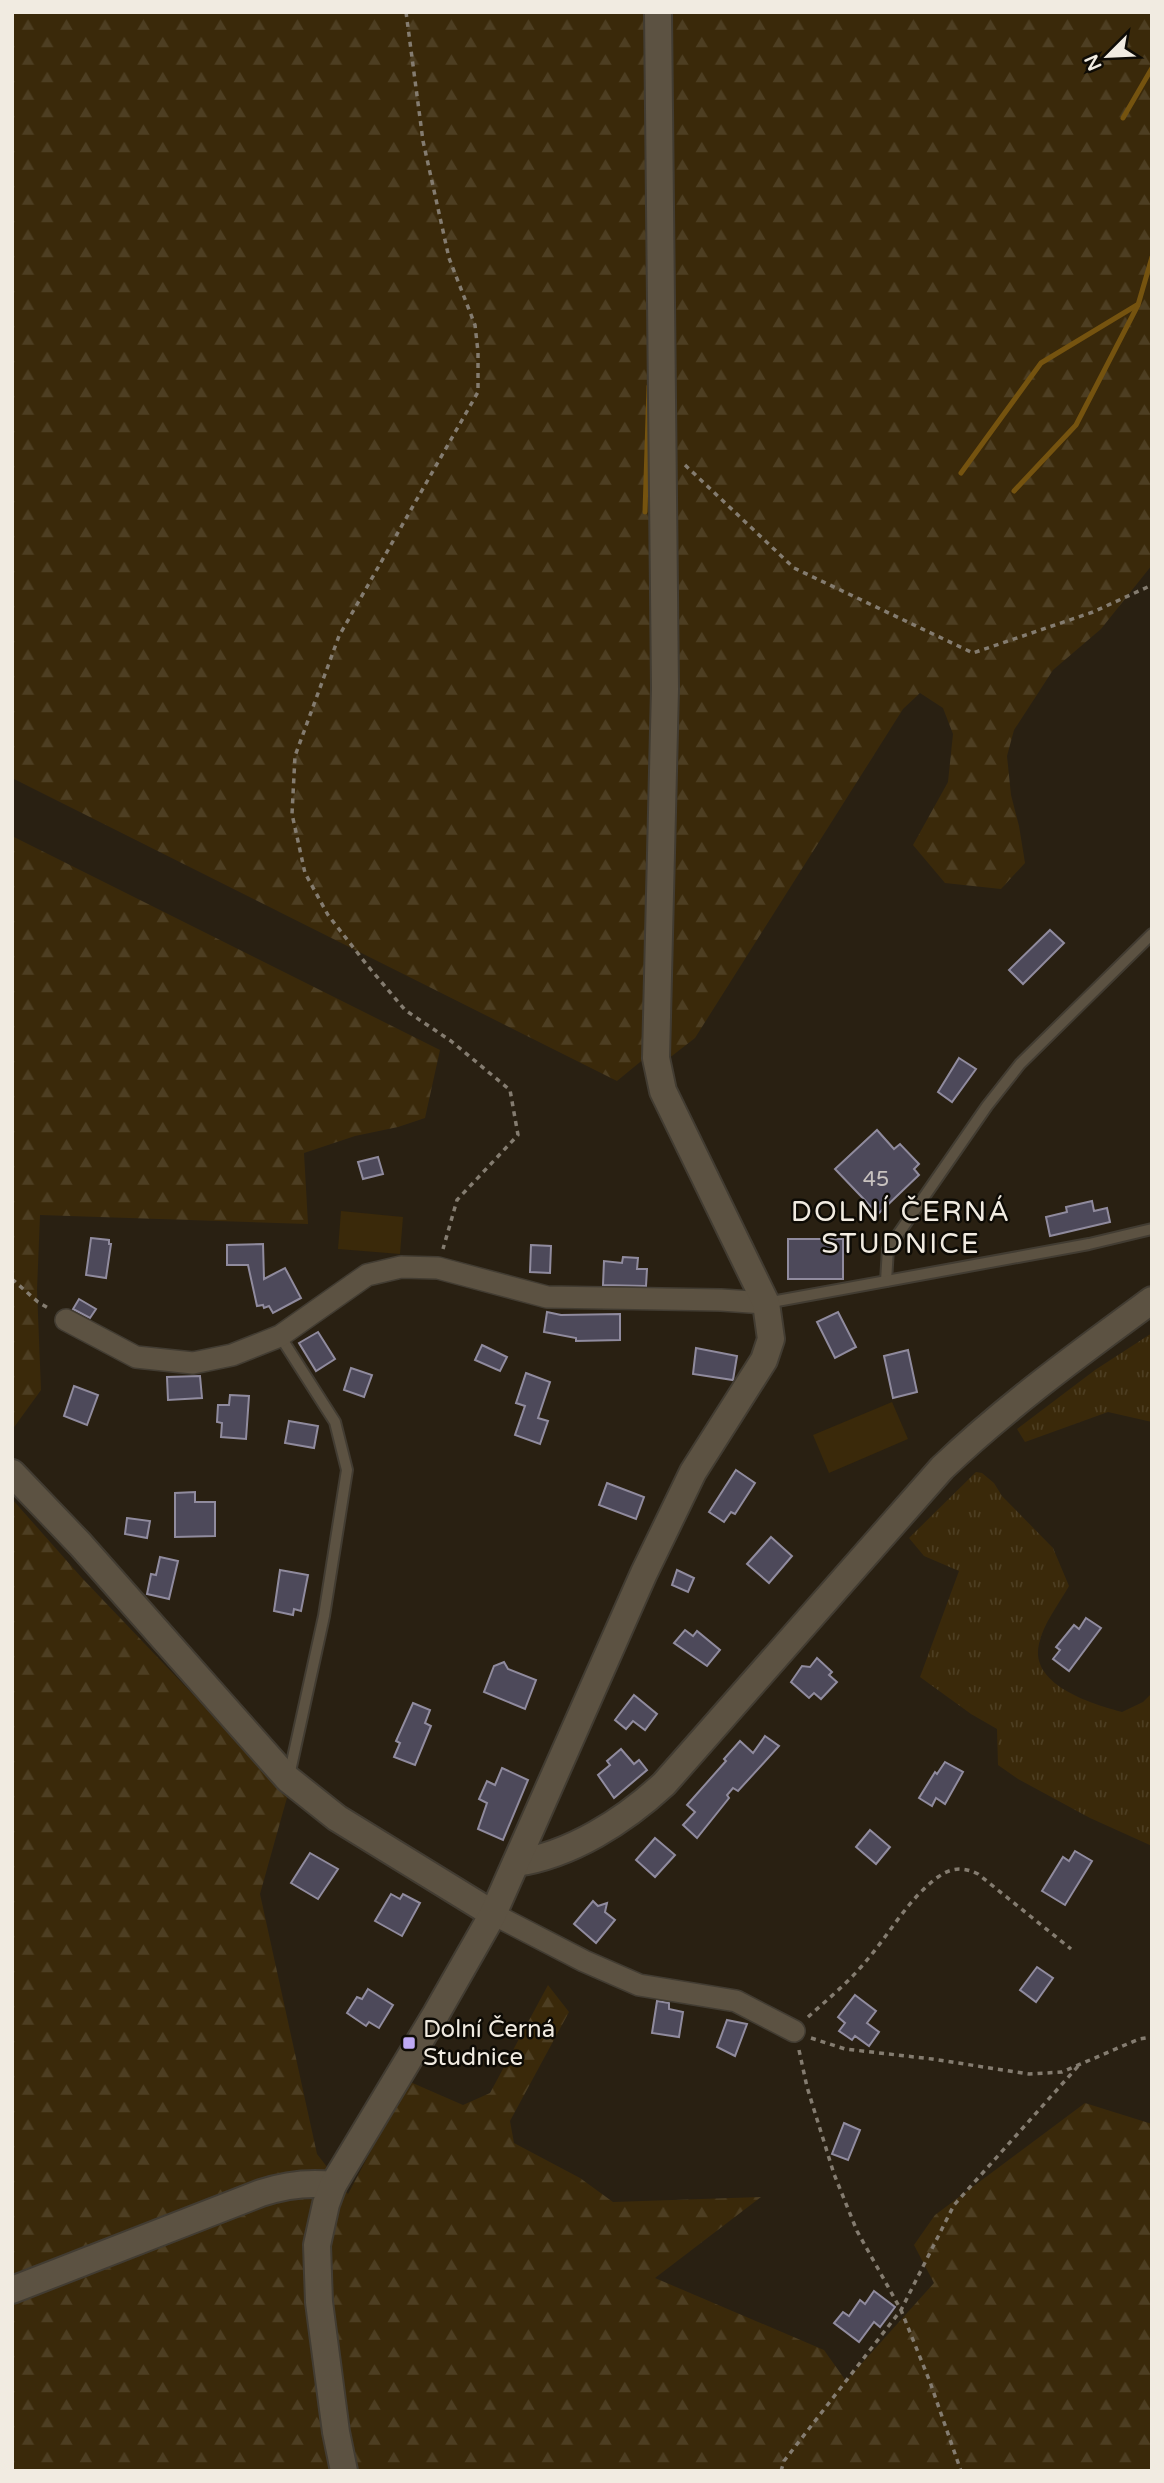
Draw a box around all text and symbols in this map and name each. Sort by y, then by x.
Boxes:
north arrow [1073,21,1143,91]
text: N [1080,51,1107,74]
house number: 45 [863,1167,889,1192]
district label: DOLNÍ ČERNÁ STUDNICE [791,1195,1011,1261]
place label: Dolní Černá Studnice [423,2015,555,2072]
marker: Dolní Černá Studnice [401,2035,417,2051]

